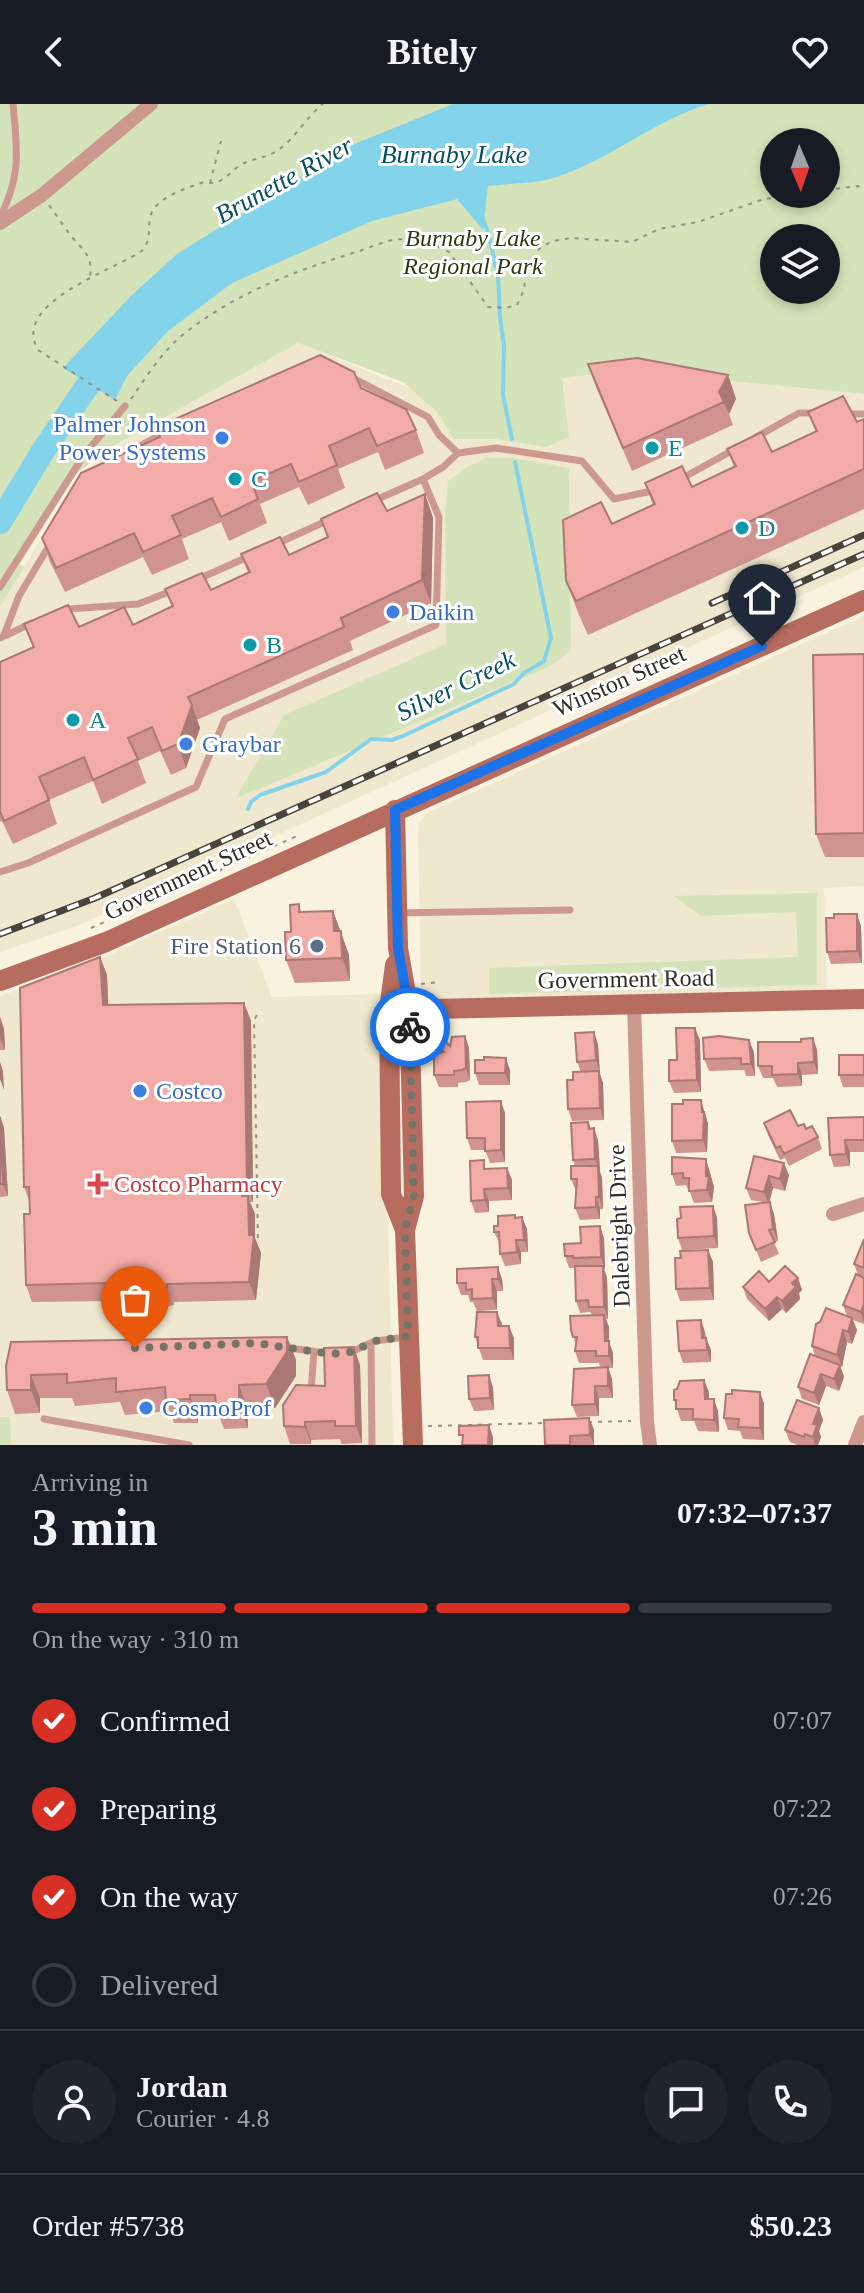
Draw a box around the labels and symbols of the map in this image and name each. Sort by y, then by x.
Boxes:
north arrow [760,128,840,208]
water label: Brunette River [210,130,358,230]
water label: Burnaby Lake [381,140,527,169]
park label: Burnaby Lake Regional Park [402,225,543,279]
place label: Palmer Johnson Power Systems [53,411,206,465]
marker: Palmer Johnson Power Systems [213,429,231,447]
place label: E [668,435,683,461]
marker: E [643,439,661,457]
place label: C [251,466,267,492]
marker: C [226,470,244,488]
place label: D [758,515,775,541]
marker: D [733,519,751,537]
pin [728,564,796,646]
place label: Daikin [409,599,474,625]
marker: Daikin [384,603,402,621]
place label: B [266,632,282,658]
marker: B [241,636,259,654]
street label: Winston Street [549,640,690,722]
water label: Silver Creek [392,645,520,727]
place label: A [89,707,107,733]
marker: A [64,711,82,729]
place label: Graybar [202,731,281,757]
marker: Graybar [177,735,195,753]
street label: Government Street [100,825,276,925]
place label: Fire Station 6 [170,933,301,959]
marker: Fire Station 6 [308,937,326,955]
street label: Government Road [537,964,715,994]
courier [370,987,450,1067]
place label: Costco [156,1078,223,1104]
marker: Costco [131,1082,149,1100]
street label: Dalebright Drive [603,1144,635,1308]
place label: Costco Pharmacy [114,1171,283,1197]
marker: Costco Pharmacy [89,1175,107,1193]
pin [101,1266,169,1348]
place label: CosmoProf [162,1395,271,1421]
marker: CosmoProf [137,1399,155,1417]

